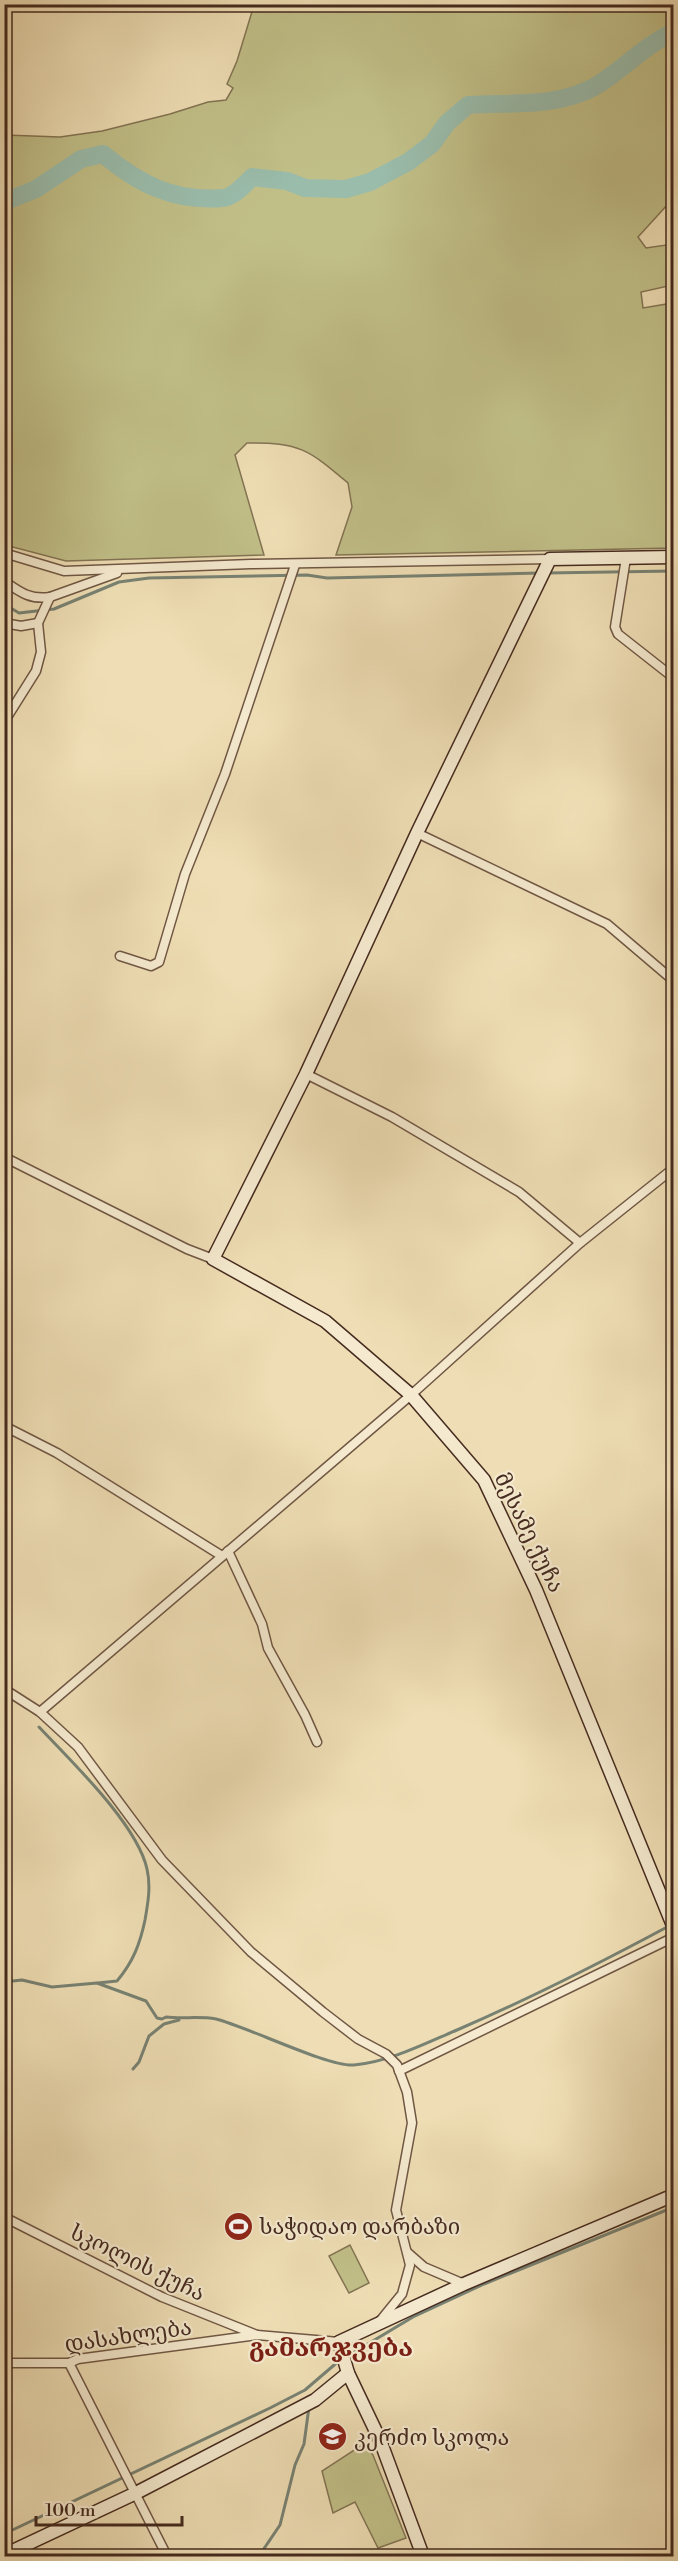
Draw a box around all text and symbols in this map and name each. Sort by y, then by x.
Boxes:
street label: მესამე ქუჩა [488,1468,569,1597]
sports icon: საჭიდაო დარბაზი [222,2210,254,2242]
place label: საჭიდაო დარბაზი [259,2214,460,2241]
street label: სკოლის ქუჩა [66,2219,209,2308]
street label: დასახლება [63,2314,193,2359]
district label: გამარჯვება [249,2332,413,2364]
school or university icon: კერძო სკოლა [317,2421,349,2453]
place label: კერძო სკოლა [354,2425,509,2452]
scale bar [36,2489,182,2527]
text: 100 m [45,2499,96,2522]

